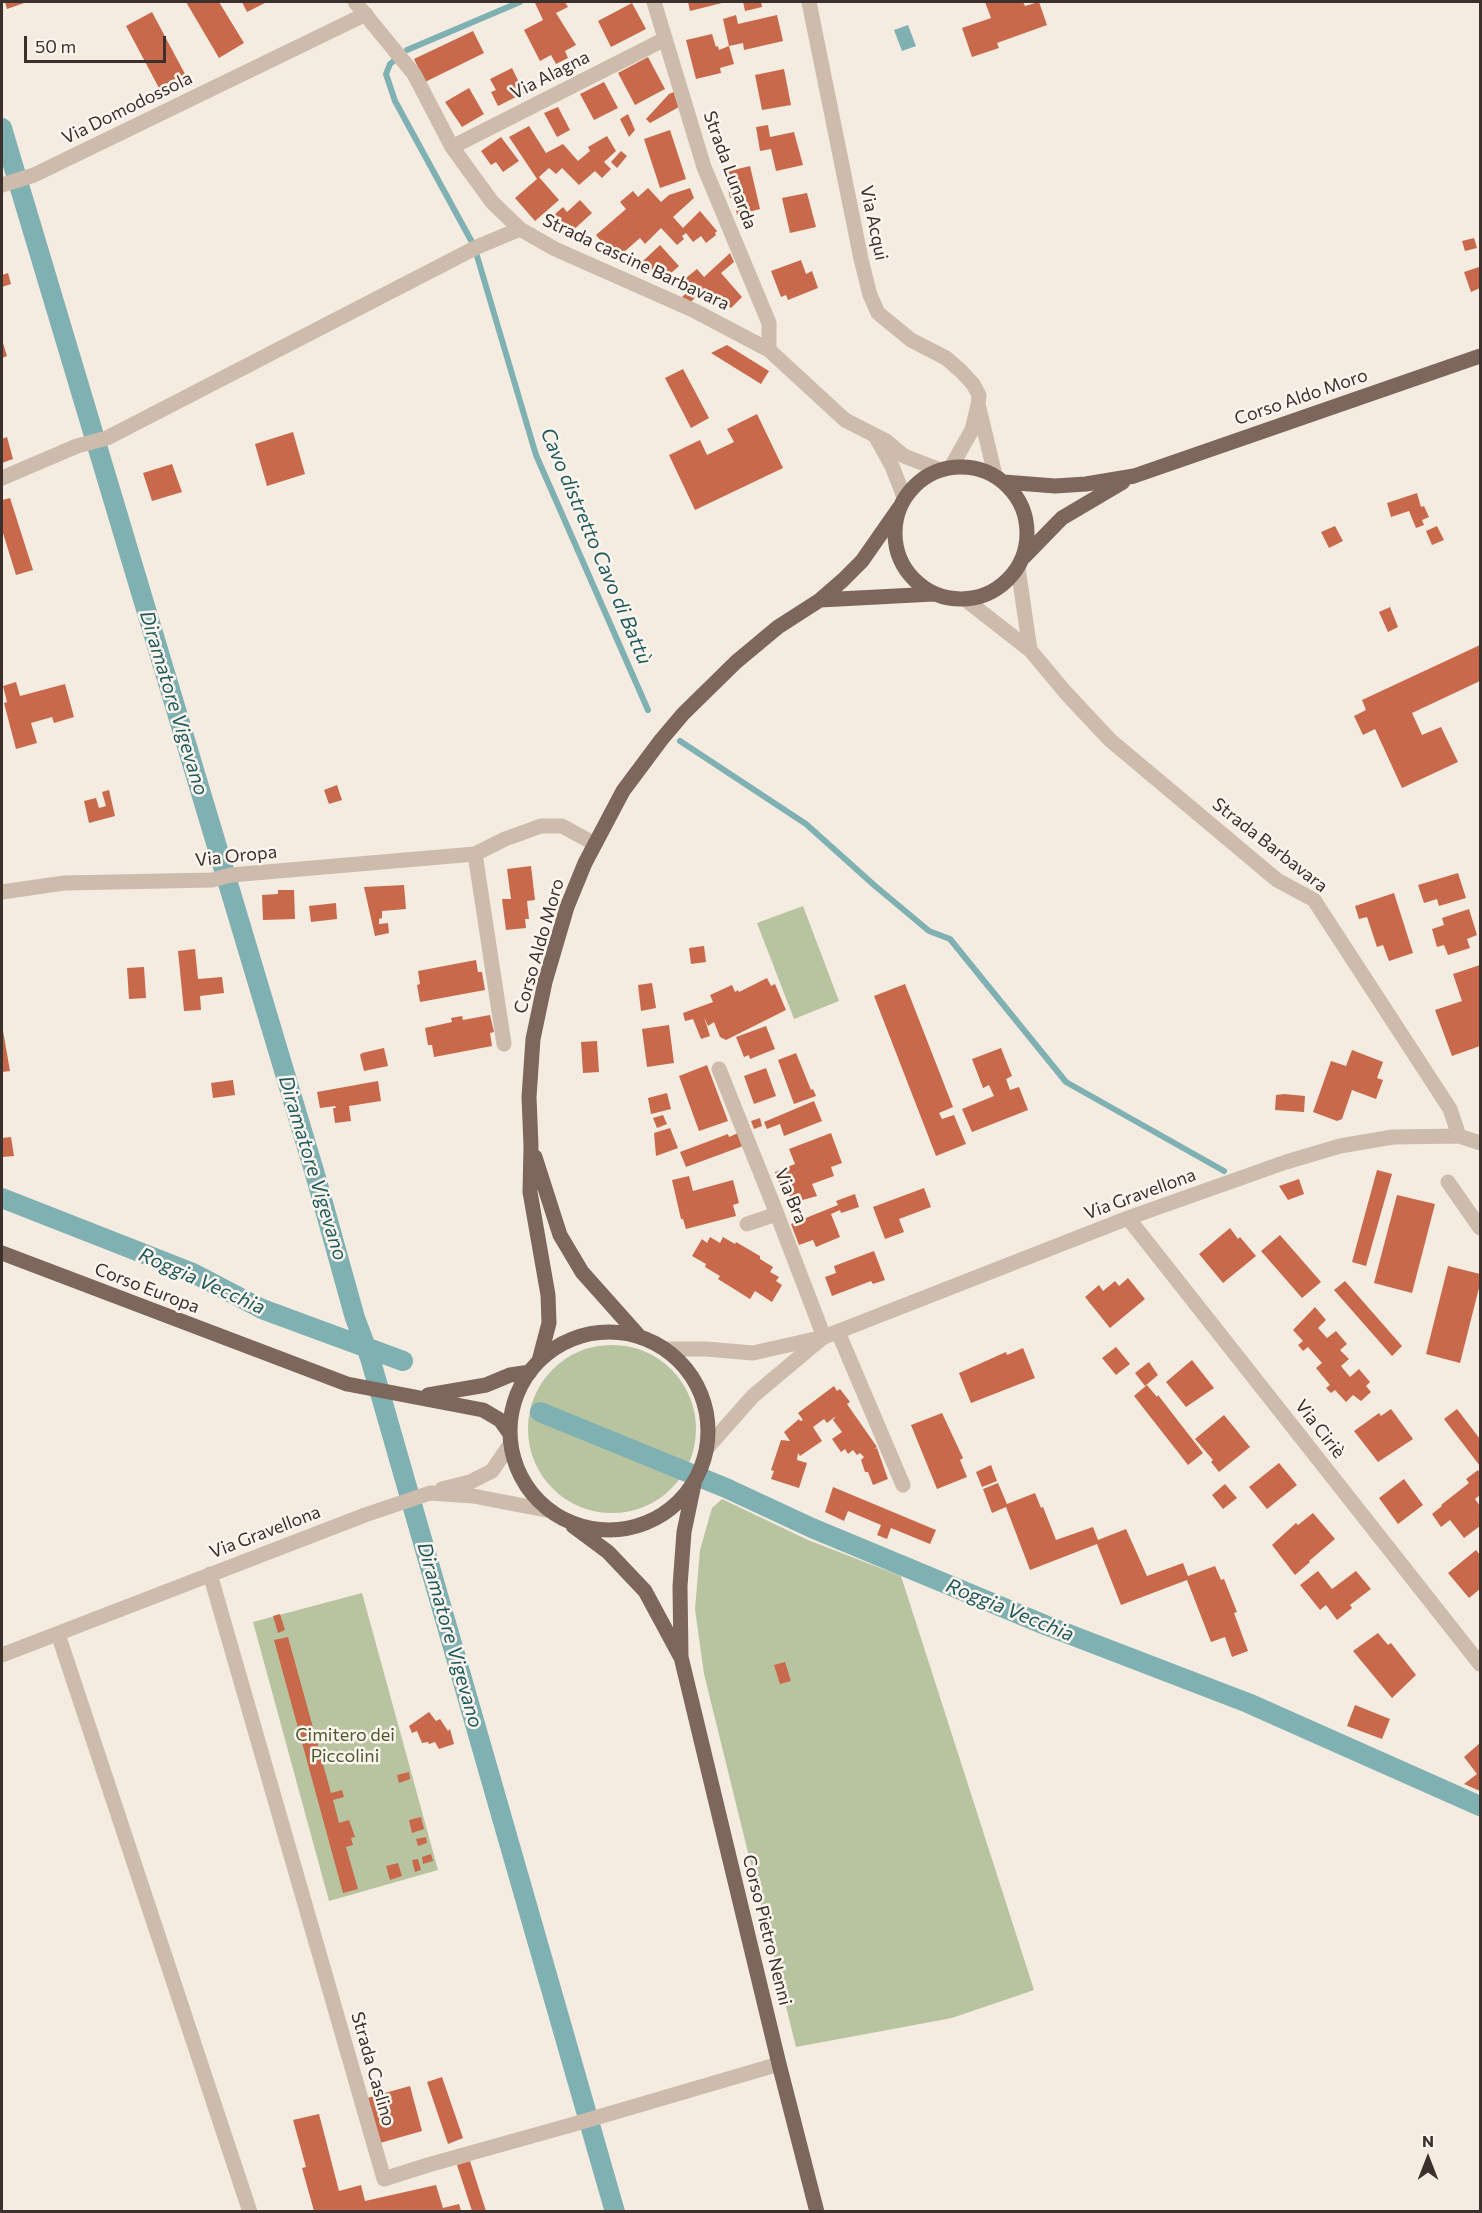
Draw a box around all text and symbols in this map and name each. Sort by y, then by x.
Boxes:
scale bar [27,24,170,62]
text: 50 m [35,35,76,57]
street label: Via Alagna [507,46,593,104]
street label: Via Domodossola [58,67,196,149]
street label: Strada Lunarda [699,108,761,232]
street label: Via Acqui [856,184,892,262]
street label: Strada cascine Barbavara [539,209,733,315]
street label: Corso Aldo Moro [1232,364,1370,430]
water label: Cavo distretto Cavo di Battù [535,424,657,668]
water label: Diramatore Vigevano [134,608,214,798]
street label: Strada Barbavara [1208,793,1332,897]
street label: Via Oropa [194,841,278,871]
street label: Corso Aldo Moro [509,876,569,1016]
water label: Diramatore Vigevano [273,1073,353,1263]
street label: Via Gravellona [1081,1164,1199,1224]
street label: Via Bra [770,1165,812,1227]
water label: Roggia Vecchia [135,1242,269,1320]
street label: Corso Europa [91,1258,203,1318]
street label: Via Ciriè [1291,1396,1349,1462]
street label: Via Gravellona [206,1501,324,1563]
water label: Diramatore Vigevano [412,1540,488,1730]
water label: Roggia Vecchia [943,1573,1077,1647]
park label: Cimitero dei Piccolini [295,1724,395,1766]
street label: Corso Pietro Nenni [738,1852,796,2008]
street label: Strada Caslino [346,2009,400,2129]
north arrow [1398,2129,1458,2189]
text: N [1422,2131,1434,2150]

